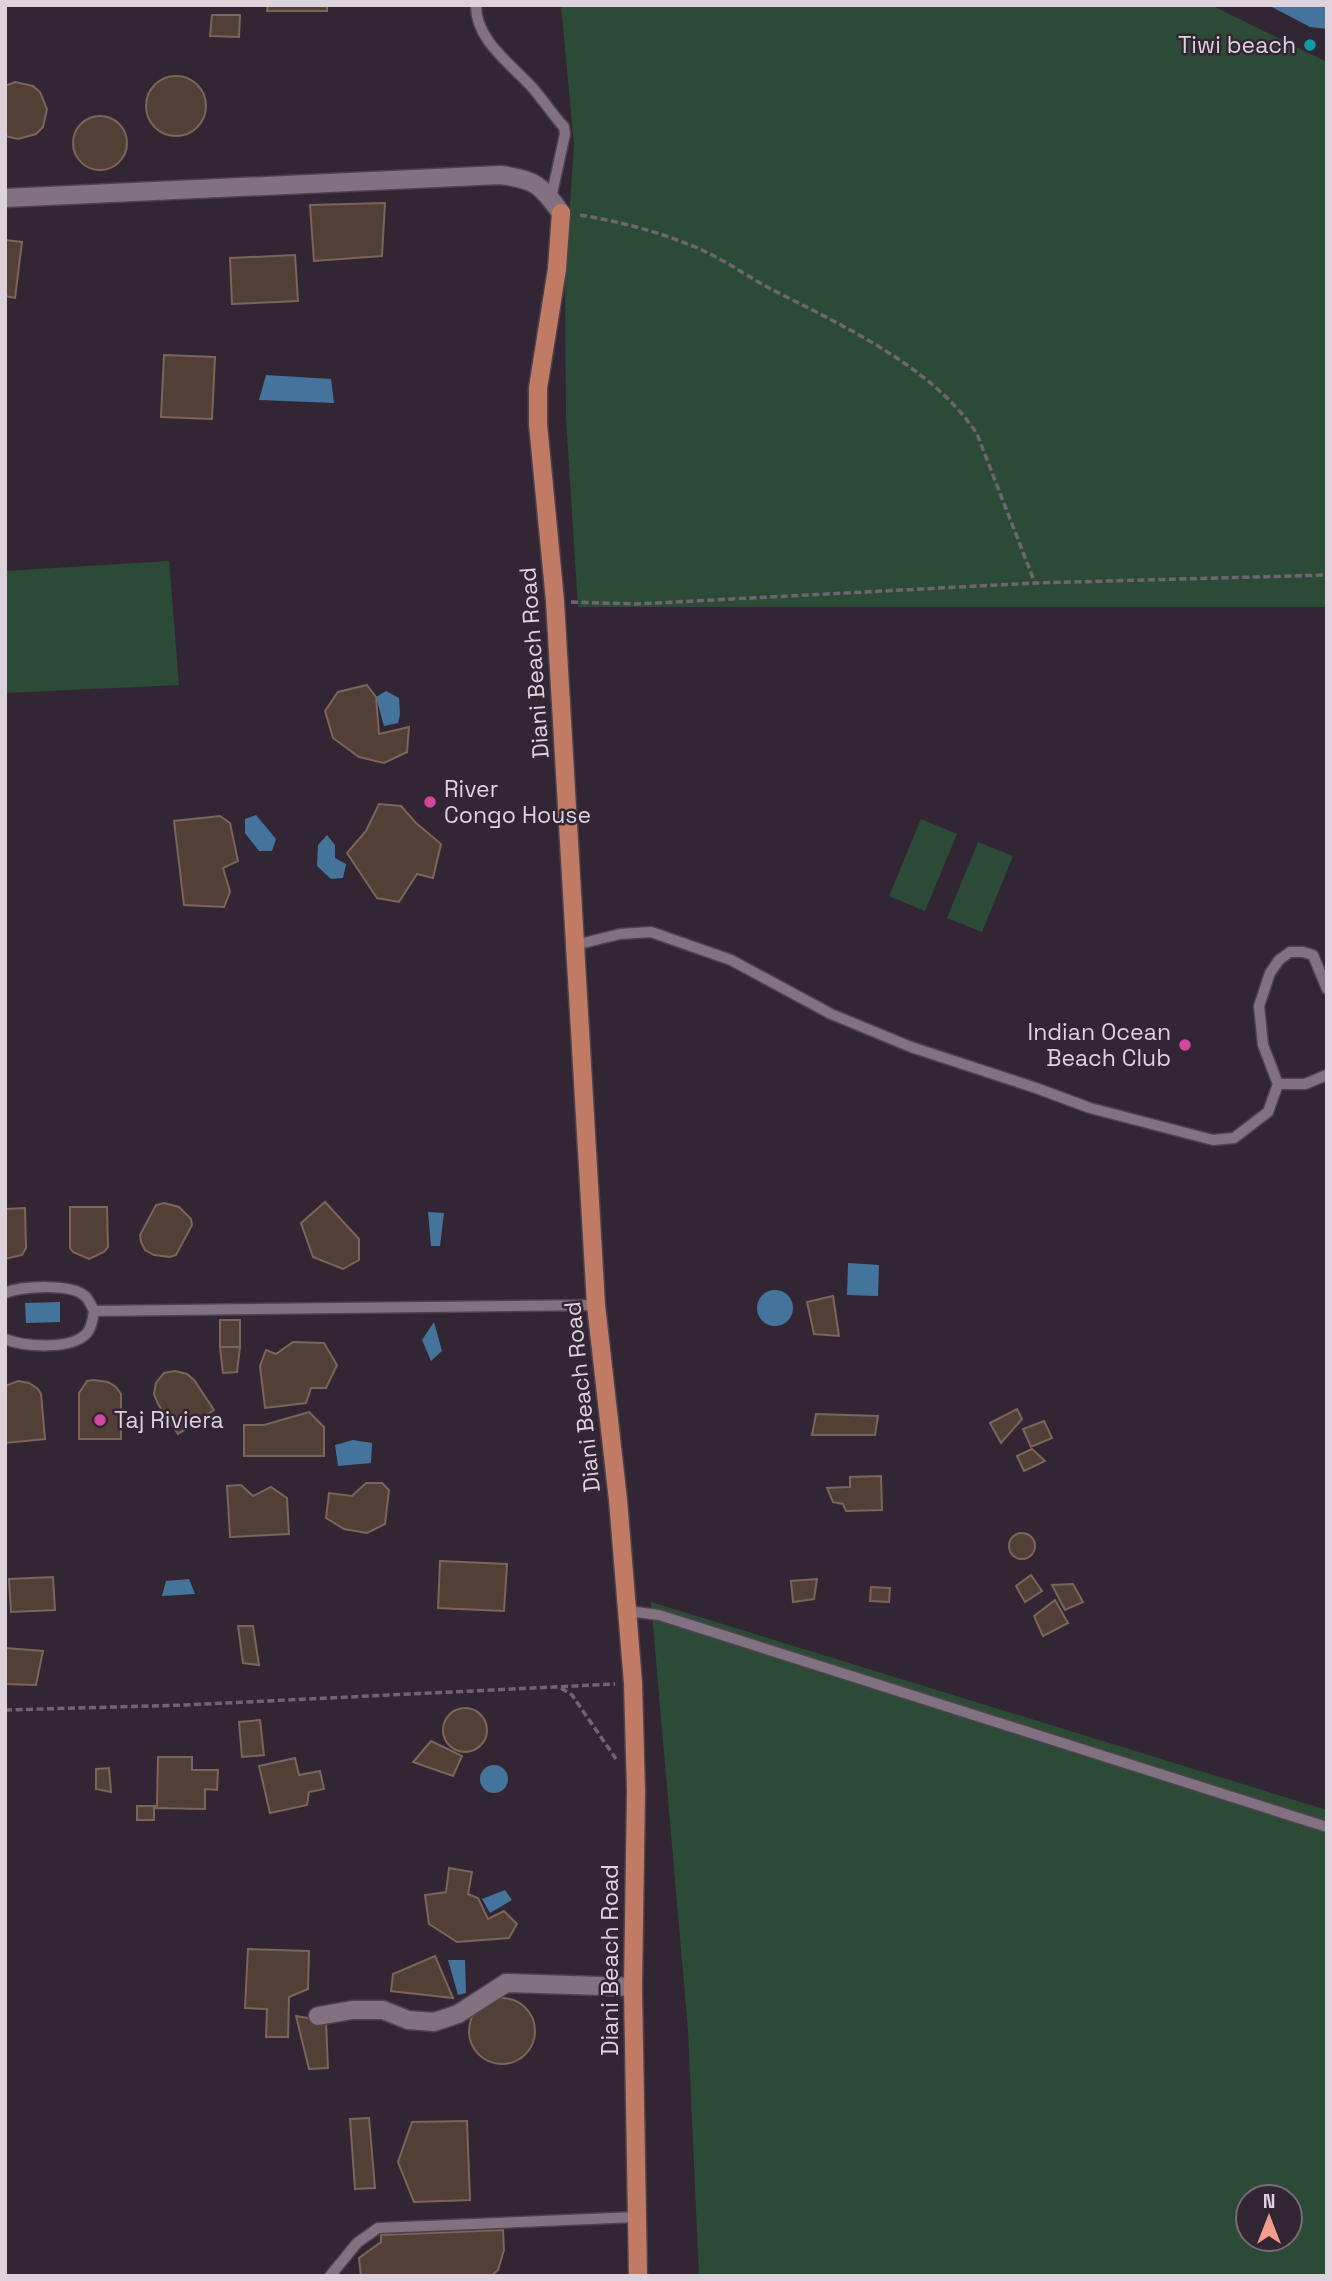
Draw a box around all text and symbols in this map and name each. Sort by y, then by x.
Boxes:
place label: Tiwi beach [1178,30,1296,60]
marker: Tiwi beach [1302,37,1318,53]
street label: Diani Beach Road [512,566,556,760]
place label: River Congo House [444,774,591,830]
marker: River Congo House [422,794,438,810]
place label: Indian Ocean Beach Club [1028,1017,1171,1073]
marker: Indian Ocean Beach Club [1177,1037,1193,1053]
street label: Diani Beach Road [557,1300,607,1494]
place label: Taj Riviera [114,1405,224,1435]
marker: Taj Riviera [92,1412,108,1428]
street label: Diani Beach Road [595,1864,625,2056]
north arrow [1234,2183,1304,2253]
text: N [1263,2189,1275,2214]

